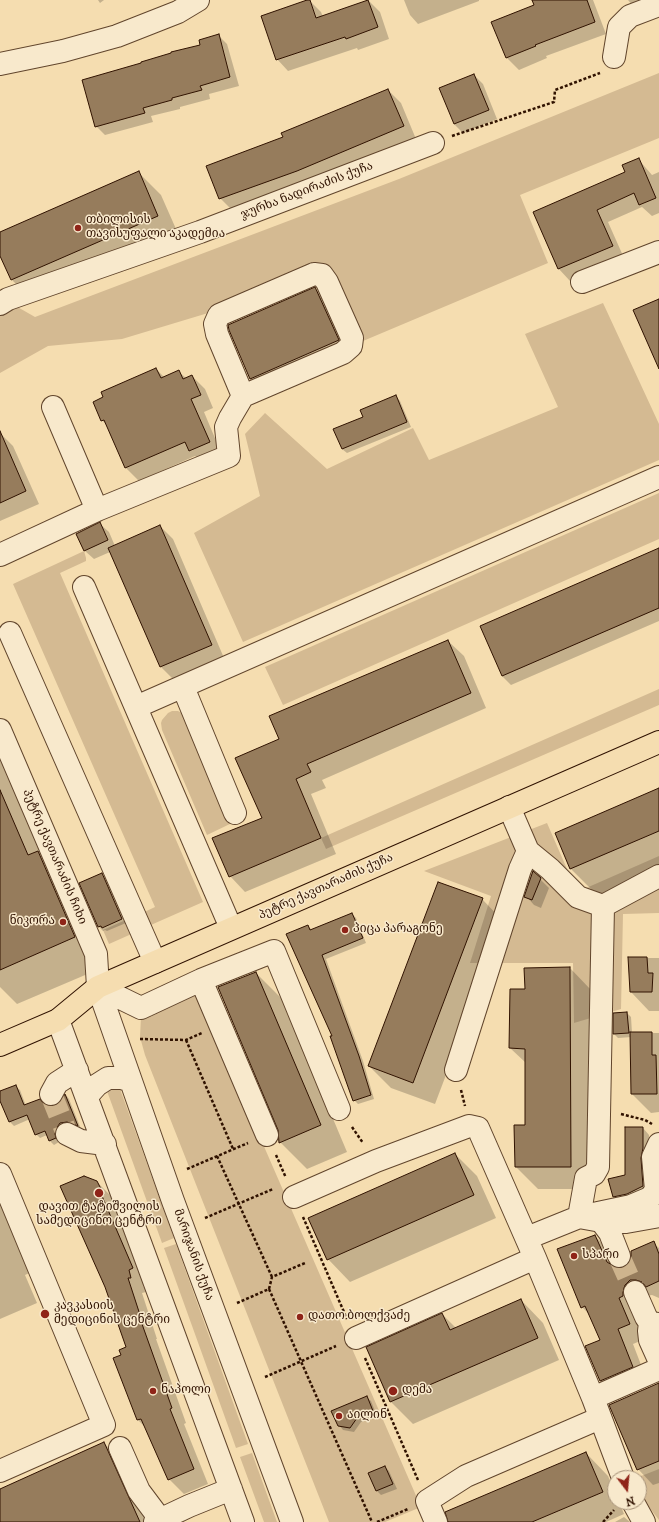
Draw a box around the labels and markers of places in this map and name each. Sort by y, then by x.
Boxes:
place label: თბილისის თავისუფალი აკადემია [86,214,225,242]
marker: თბილისის თავისუფალი აკადემია [73,223,83,233]
place label: ნიკორა [9,915,55,929]
marker: ნიკორა [58,917,68,927]
place label: პიცა პარაგონე [353,923,443,937]
marker: პიცა პარაგონე [340,925,350,935]
marker: დავით ტატიშვილის სამედიცინო ცენტრი [93,1187,105,1199]
place label: დავით ტატიშვილის სამედიცინო ცენტრი [36,1201,162,1229]
place label: სპარი [582,1249,619,1263]
marker: სპარი [569,1251,579,1261]
place label: კავკასიის მედიცინის ცენტრი [54,1300,170,1328]
marker: კავკასიის მედიცინის ცენტრი [39,1308,51,1320]
place label: დათო ბოლქვაძე [308,1310,410,1324]
marker: დათო ბოლქვაძე [295,1312,305,1322]
place label: ნაპოლი [161,1384,211,1398]
place label: დემა [402,1384,432,1398]
marker: დემა [387,1385,399,1397]
marker: ნაპოლი [148,1386,158,1396]
place label: აილინ [347,1409,387,1423]
marker: აილინ [334,1411,344,1421]

